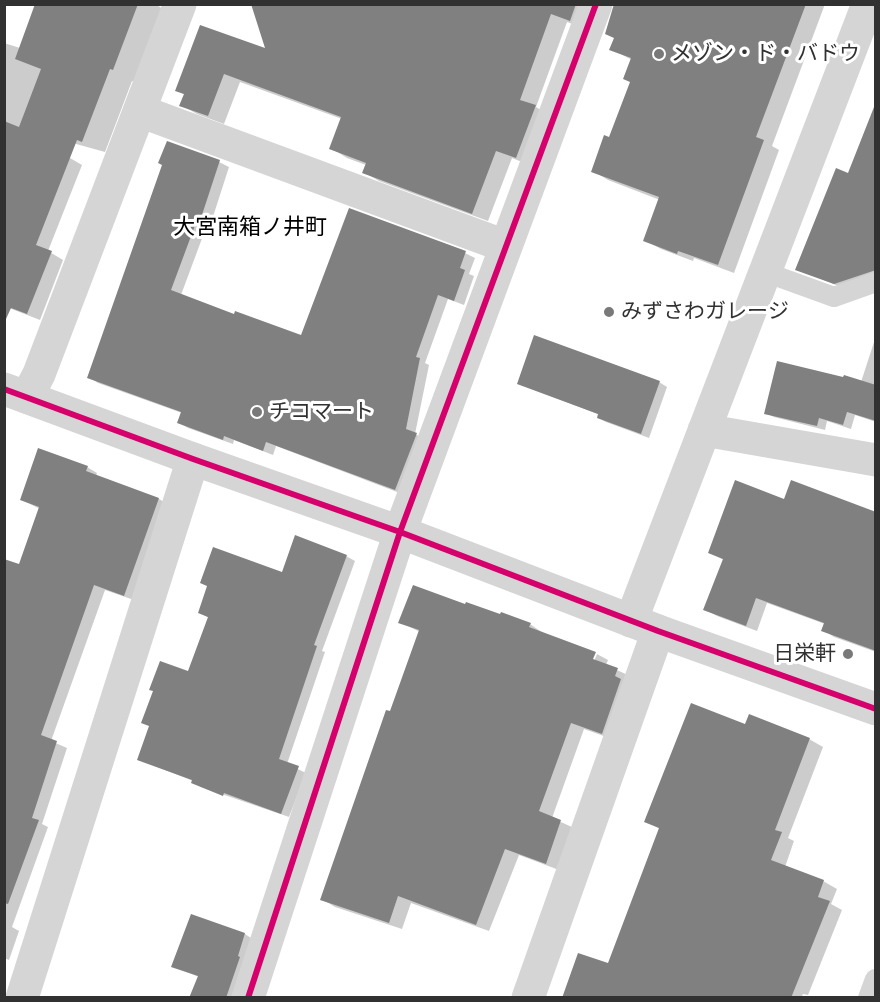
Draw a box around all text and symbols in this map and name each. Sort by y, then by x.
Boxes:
place label: メゾン・ド・バドウ [671,41,860,67]
marker: メゾン・ド・バドウ [652,47,666,61]
district label: 大宮南箱ノ井町 [173,215,327,241]
place label: みずさわガレージ [621,299,789,325]
marker: みずさわガレージ [602,305,616,319]
place label: チコマート [269,399,374,425]
marker: チコマート [250,405,264,419]
place label: 日栄軒 [773,641,836,667]
marker: 日栄軒 [841,647,855,661]

